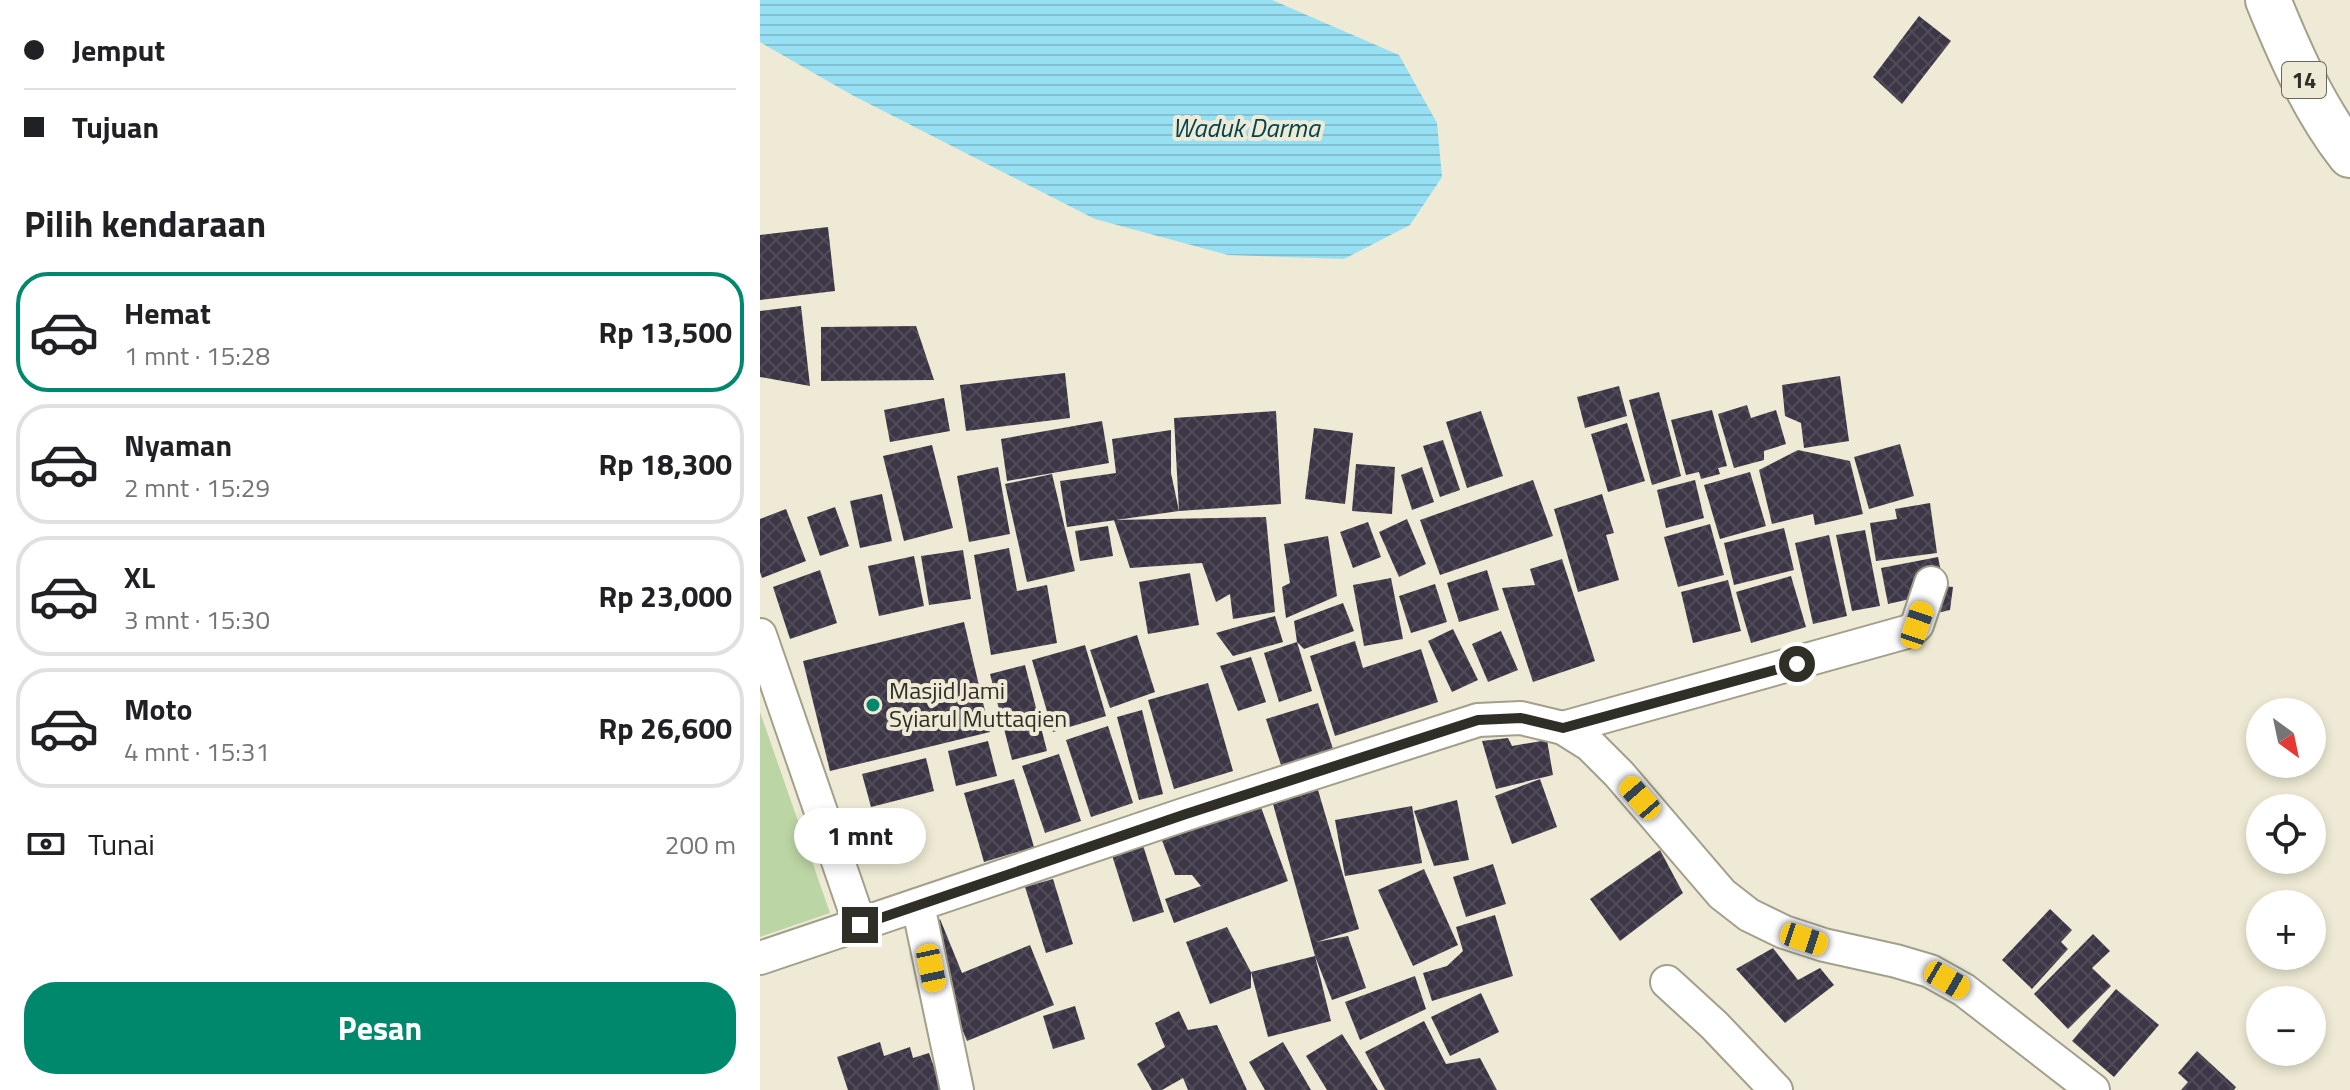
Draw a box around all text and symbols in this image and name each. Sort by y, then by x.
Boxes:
text: Jemput [72,27,165,73]
road number: 14 [2282,62,2326,98]
text: Tujuan [72,104,159,150]
water label: Waduk Darma [1172,108,1322,147]
text: Pilih kendaraan [24,196,266,251]
text: Hemat [124,290,211,336]
icon: car [28,296,100,368]
text: Rp 13,500 [599,309,732,355]
text: 1 mnt · 15:28 [124,336,270,375]
text: Nyaman [124,422,232,468]
icon: car [28,428,100,500]
text: Rp 18,300 [599,441,732,487]
text: 2 mnt · 15:29 [124,468,270,507]
text: XL [124,554,155,600]
icon: car [28,560,100,632]
text: Rp 23,000 [599,573,732,619]
car [1898,598,1936,652]
text: 3 mnt · 15:30 [124,600,270,639]
route start [1779,646,1815,682]
place label: Masjid Jami Syiarul Muttaqien [889,672,1067,736]
text: Moto [124,686,192,732]
icon: car [28,692,100,764]
marker: Masjid Jami Syiarul Muttaqien [864,696,882,714]
north arrow [2246,698,2326,778]
map controls [2246,698,2326,1066]
text: Rp 26,600 [599,705,732,751]
text: 4 mnt · 15:31 [124,732,270,771]
car [1615,772,1665,824]
button: locate [2246,794,2326,874]
callout: 1 mnt [794,809,926,865]
text: 1 mnt [827,816,893,855]
text: Tunai [88,821,155,867]
icon: cash [24,822,68,866]
text: 200 m [665,825,736,864]
button: + [2246,890,2326,970]
route end [842,907,878,943]
car [1777,920,1831,958]
car [914,942,948,994]
car [1920,958,1974,1002]
button: Pesan [24,982,736,1074]
button: − [2246,986,2326,1066]

